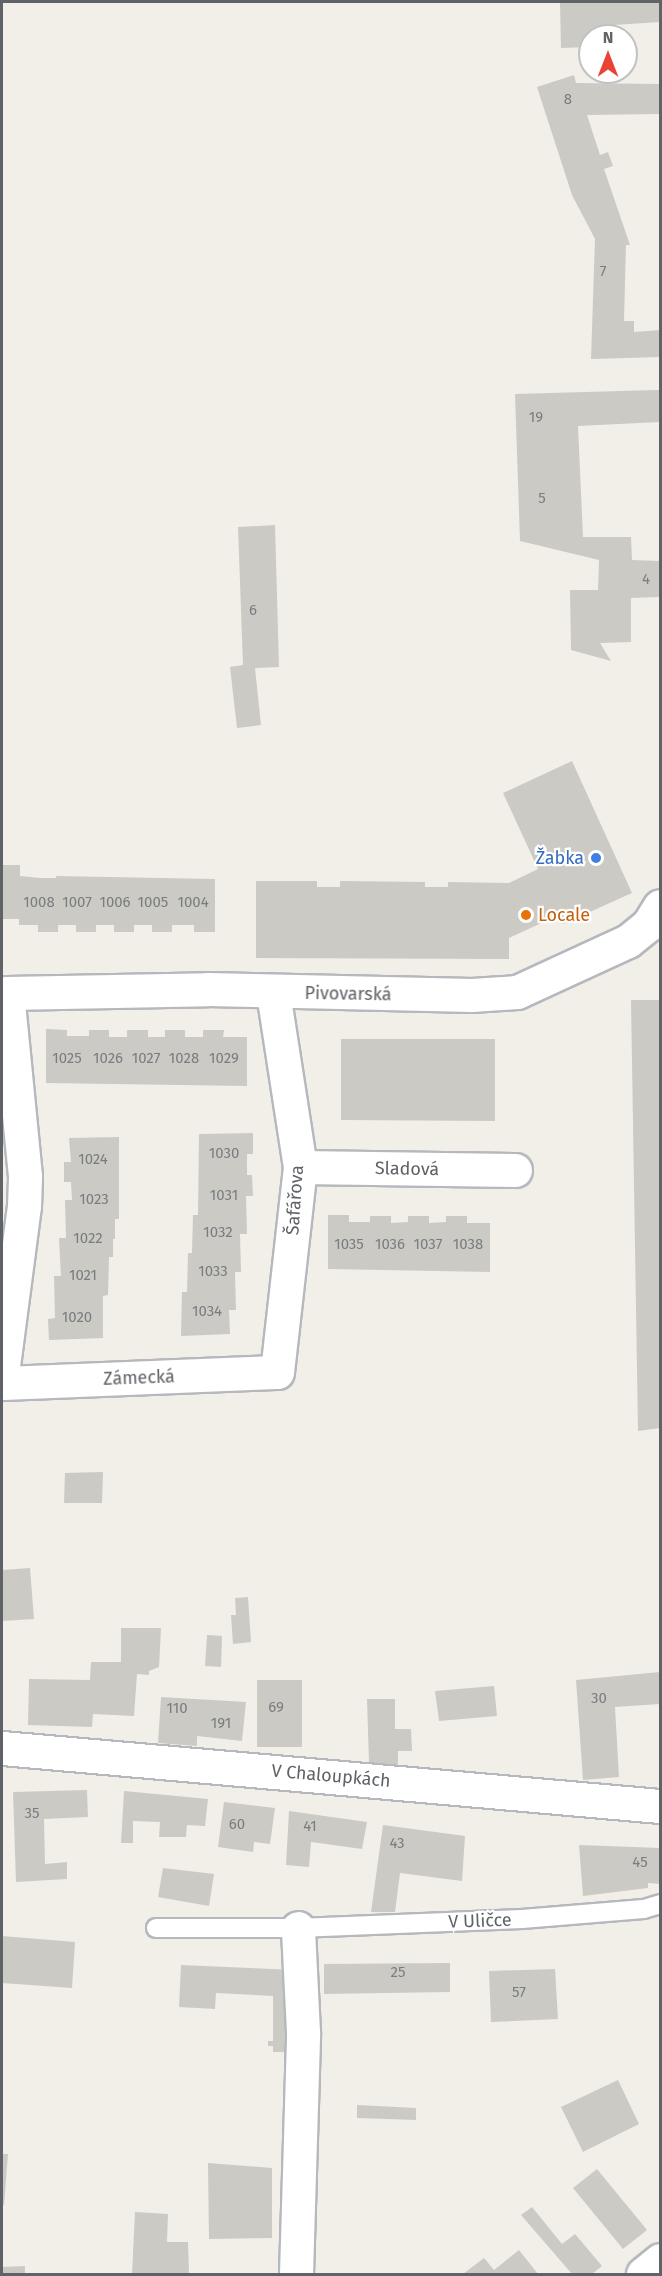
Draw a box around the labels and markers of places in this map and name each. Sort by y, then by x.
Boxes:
place label: Žabka [536,847,584,869]
marker: Žabka [589,851,603,865]
place label: Locale [538,904,590,926]
marker: Locale [519,908,533,922]

